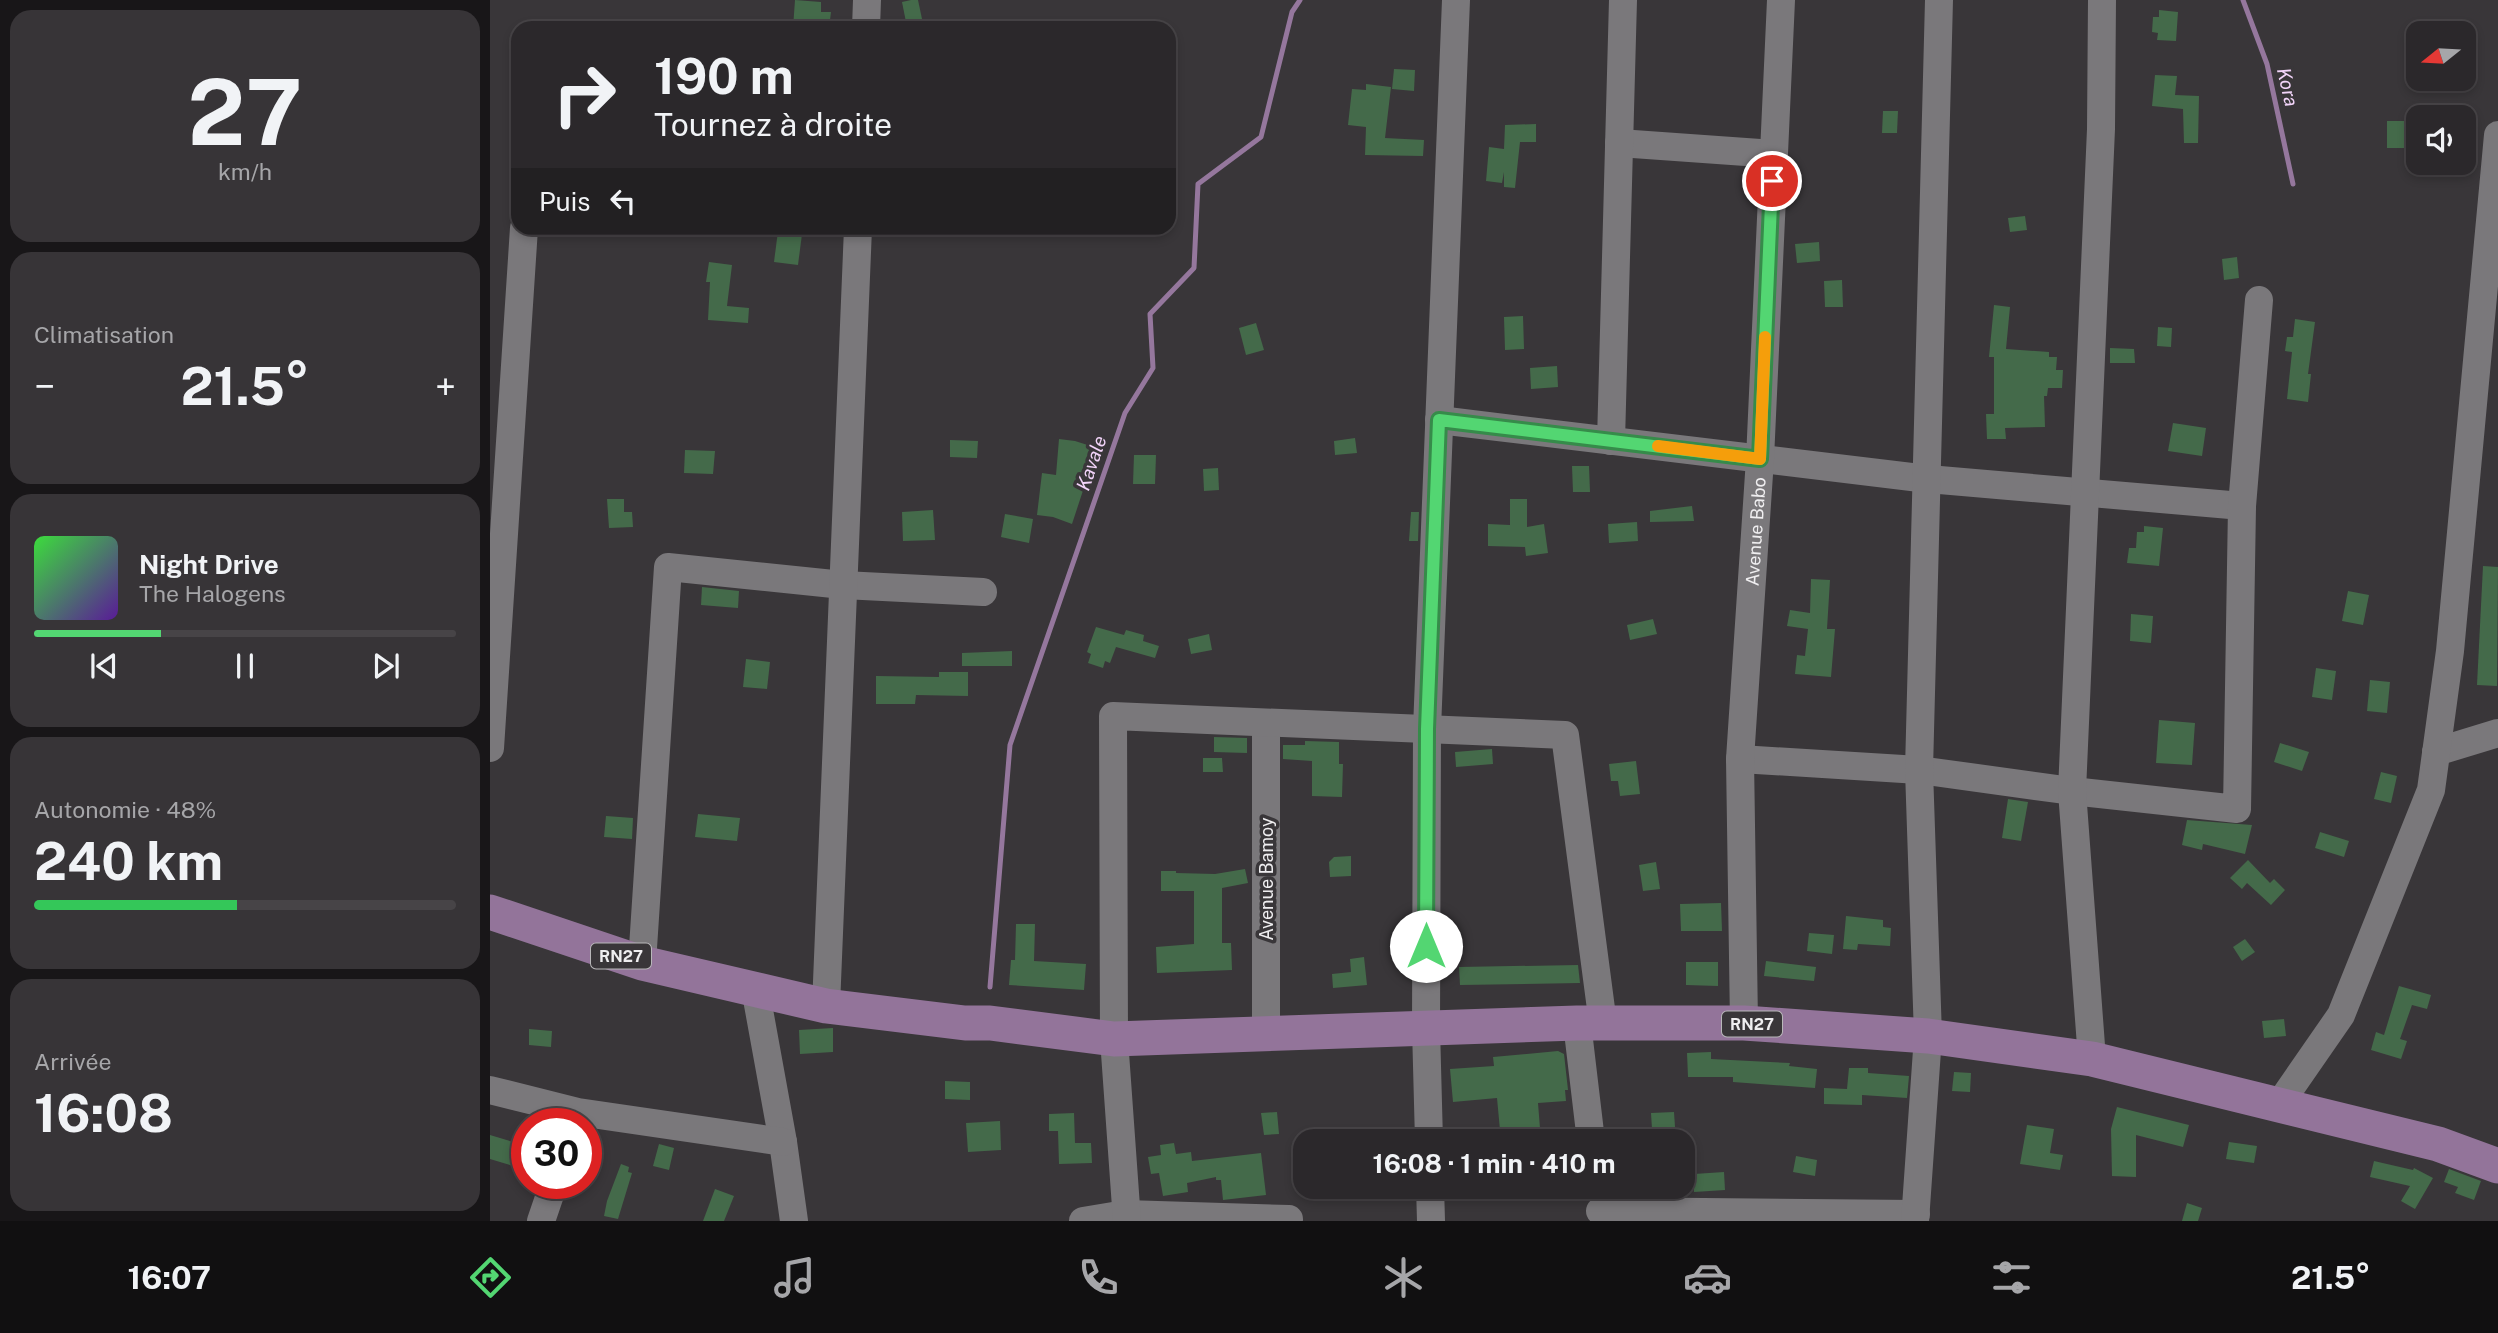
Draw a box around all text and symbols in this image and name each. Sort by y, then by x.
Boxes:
north arrow [2406,21,2476,91]
map controls [2406,21,2476,175]
text: 190 m [654,47,794,105]
icon: right [539,49,630,140]
text: 27 [188,59,302,165]
water label: Kora [2273,65,2303,109]
button: sound [2406,105,2476,175]
text: Tournez à droite [654,106,892,143]
pin [1742,151,1802,211]
text: km/h [218,158,272,185]
icon: arrive [1753,162,1791,200]
icon: left [604,182,642,220]
text: Puis [539,186,590,217]
text: Climatisation [34,321,174,348]
text: 21.5° [180,356,310,417]
text: − [34,364,55,409]
text: + [435,364,456,409]
water label: Kavale [1071,433,1111,493]
street label: Avenue Babo [1741,476,1769,587]
text: Night Drive [139,549,279,580]
text: The Halogens [139,580,286,607]
icon: previous [85,647,123,685]
icon: pause [226,647,264,685]
icon: next [367,647,405,685]
text: Autonomie · 48% [34,796,216,823]
street label: Avenue Bamoy [1256,817,1277,941]
text: 240 km [34,831,223,892]
position arrow [1389,909,1463,983]
road number: RN27 [591,944,651,968]
road number: RN27 [1722,1012,1782,1036]
text: Arrivée [34,1048,111,1075]
text: 16:08 [34,1083,173,1144]
speed limit sign: 30 [511,1108,602,1199]
text: 16:08 · 1 min · 410 m [1373,1148,1616,1179]
icon: directions [466,1253,515,1302]
icon: music [770,1253,819,1302]
icon: phone [1074,1253,1123,1302]
icon: climate [1379,1253,1428,1302]
icon: car [1683,1253,1732,1302]
icon: filters [1987,1253,2036,1302]
text: 16:07 [128,1259,211,1296]
text: 21.5° [2291,1259,2370,1296]

